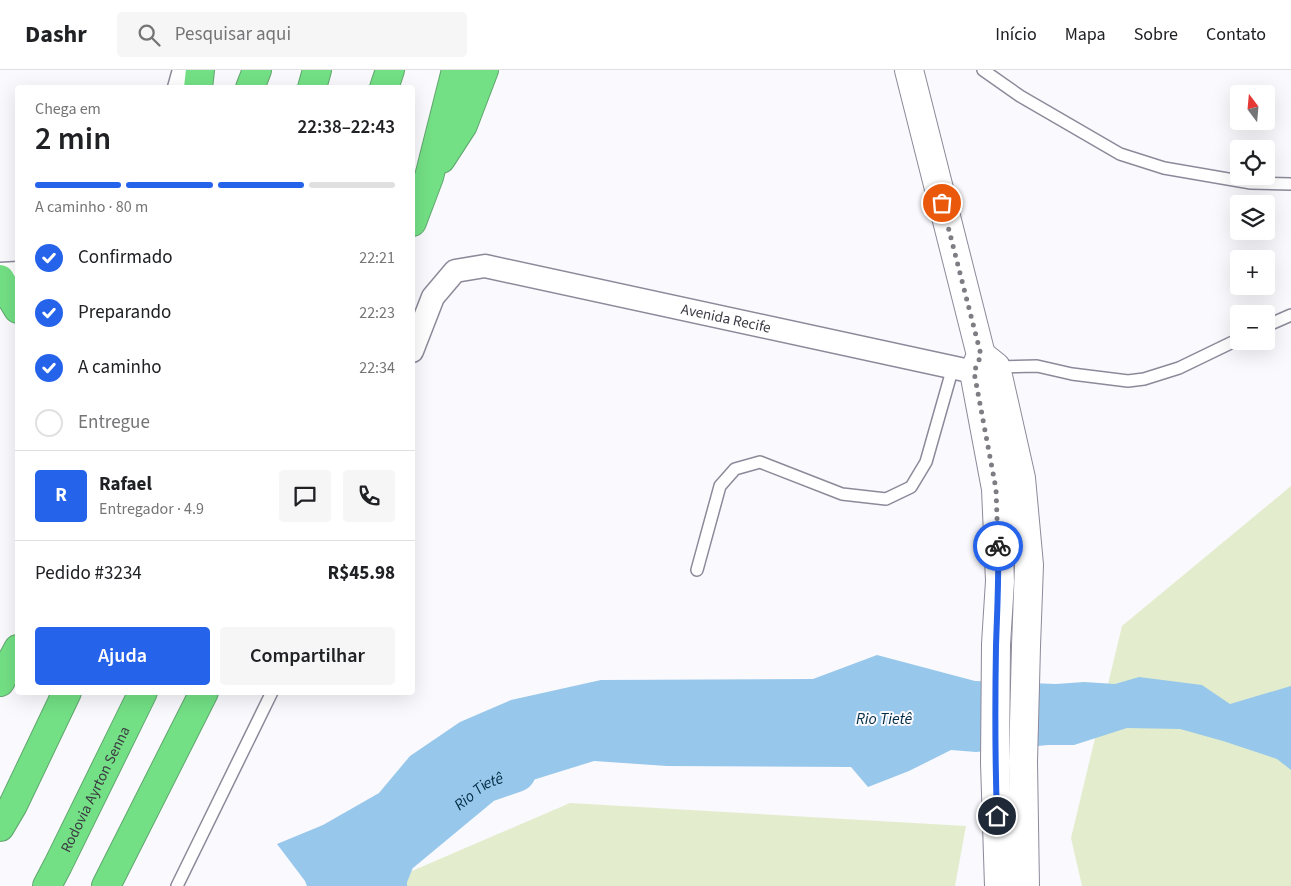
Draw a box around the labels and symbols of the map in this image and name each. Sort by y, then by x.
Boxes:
north arrow [1230,85,1275,130]
pin [921,182,963,224]
street label: Avenida Recife [679,299,773,339]
courier [973,521,1023,571]
water label: Rio Tietê [856,708,912,730]
street label: Rodovia Ayrton Senna [56,723,136,856]
water label: Rio Tietê [449,767,507,816]
pin [976,795,1018,837]

